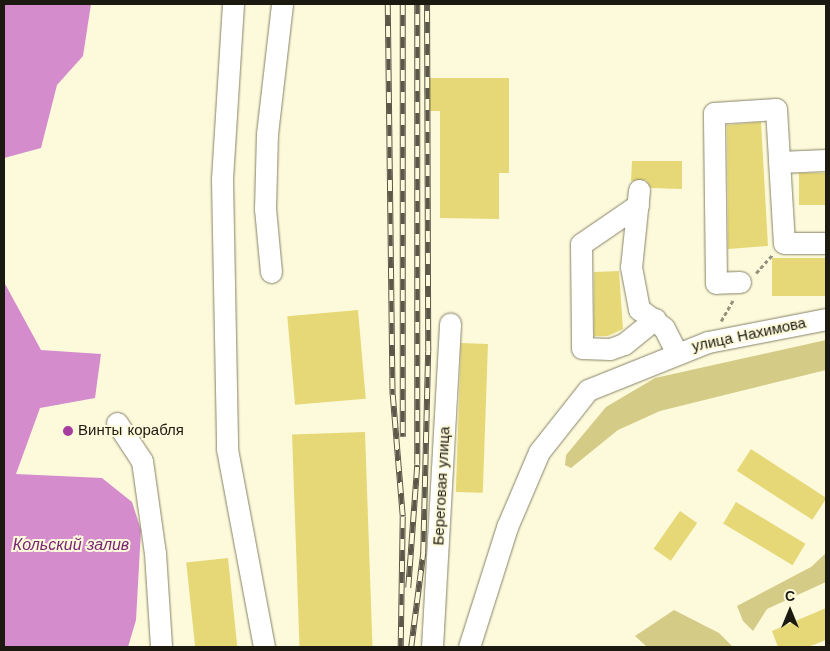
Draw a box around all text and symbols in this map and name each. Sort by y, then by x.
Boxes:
street label: улица Нахимова [690,314,808,356]
place label: Винты корабля [78,422,184,440]
marker: Винты корабля [62,425,74,437]
street label: Береговая улица [430,426,454,546]
water label: Кольский залив [13,535,129,555]
north arrow [765,586,815,636]
text: С [785,588,795,604]

